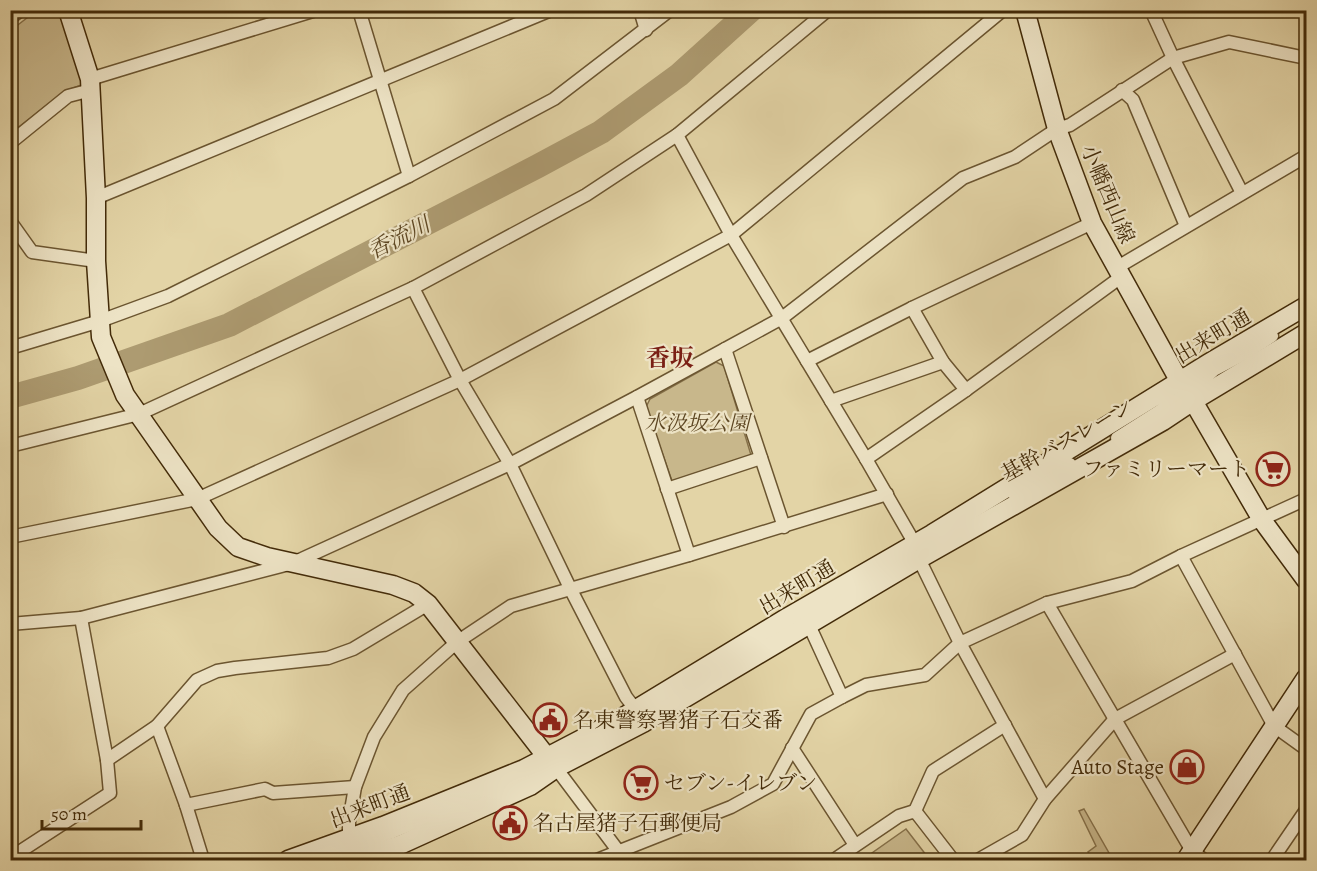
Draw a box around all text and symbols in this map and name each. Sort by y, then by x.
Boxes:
street label: 小幡西山線 [1075,140,1141,248]
water label: 香流川 [363,209,437,266]
street label: 出来町通 [1170,302,1256,370]
district label: 香坂 [646,342,694,374]
street label: 基幹バスレーン [996,392,1138,488]
park label: 水汲坂公園 [645,409,752,437]
supermarket icon: ファミリーマート [1255,451,1291,487]
place label: ファミリーマート [1082,455,1250,483]
street label: 出来町通 [754,553,840,621]
public building icon: 名東警察署猪子石交番 [532,702,568,738]
place label: 名東警察署猪子石交番 [573,706,783,734]
shop icon: Auto Stage [1169,749,1205,785]
place label: Auto Stage [1070,753,1164,781]
supermarket icon: セブン-イレブン [623,765,659,801]
place label: セブン-イレブン [664,769,817,797]
street label: 出来町通 [326,778,414,834]
scale bar [42,793,141,831]
text: 50 m [51,802,87,826]
public building icon: 名古屋猪子石郵便局 [492,805,528,841]
place label: 名古屋猪子石郵便局 [533,809,722,837]

